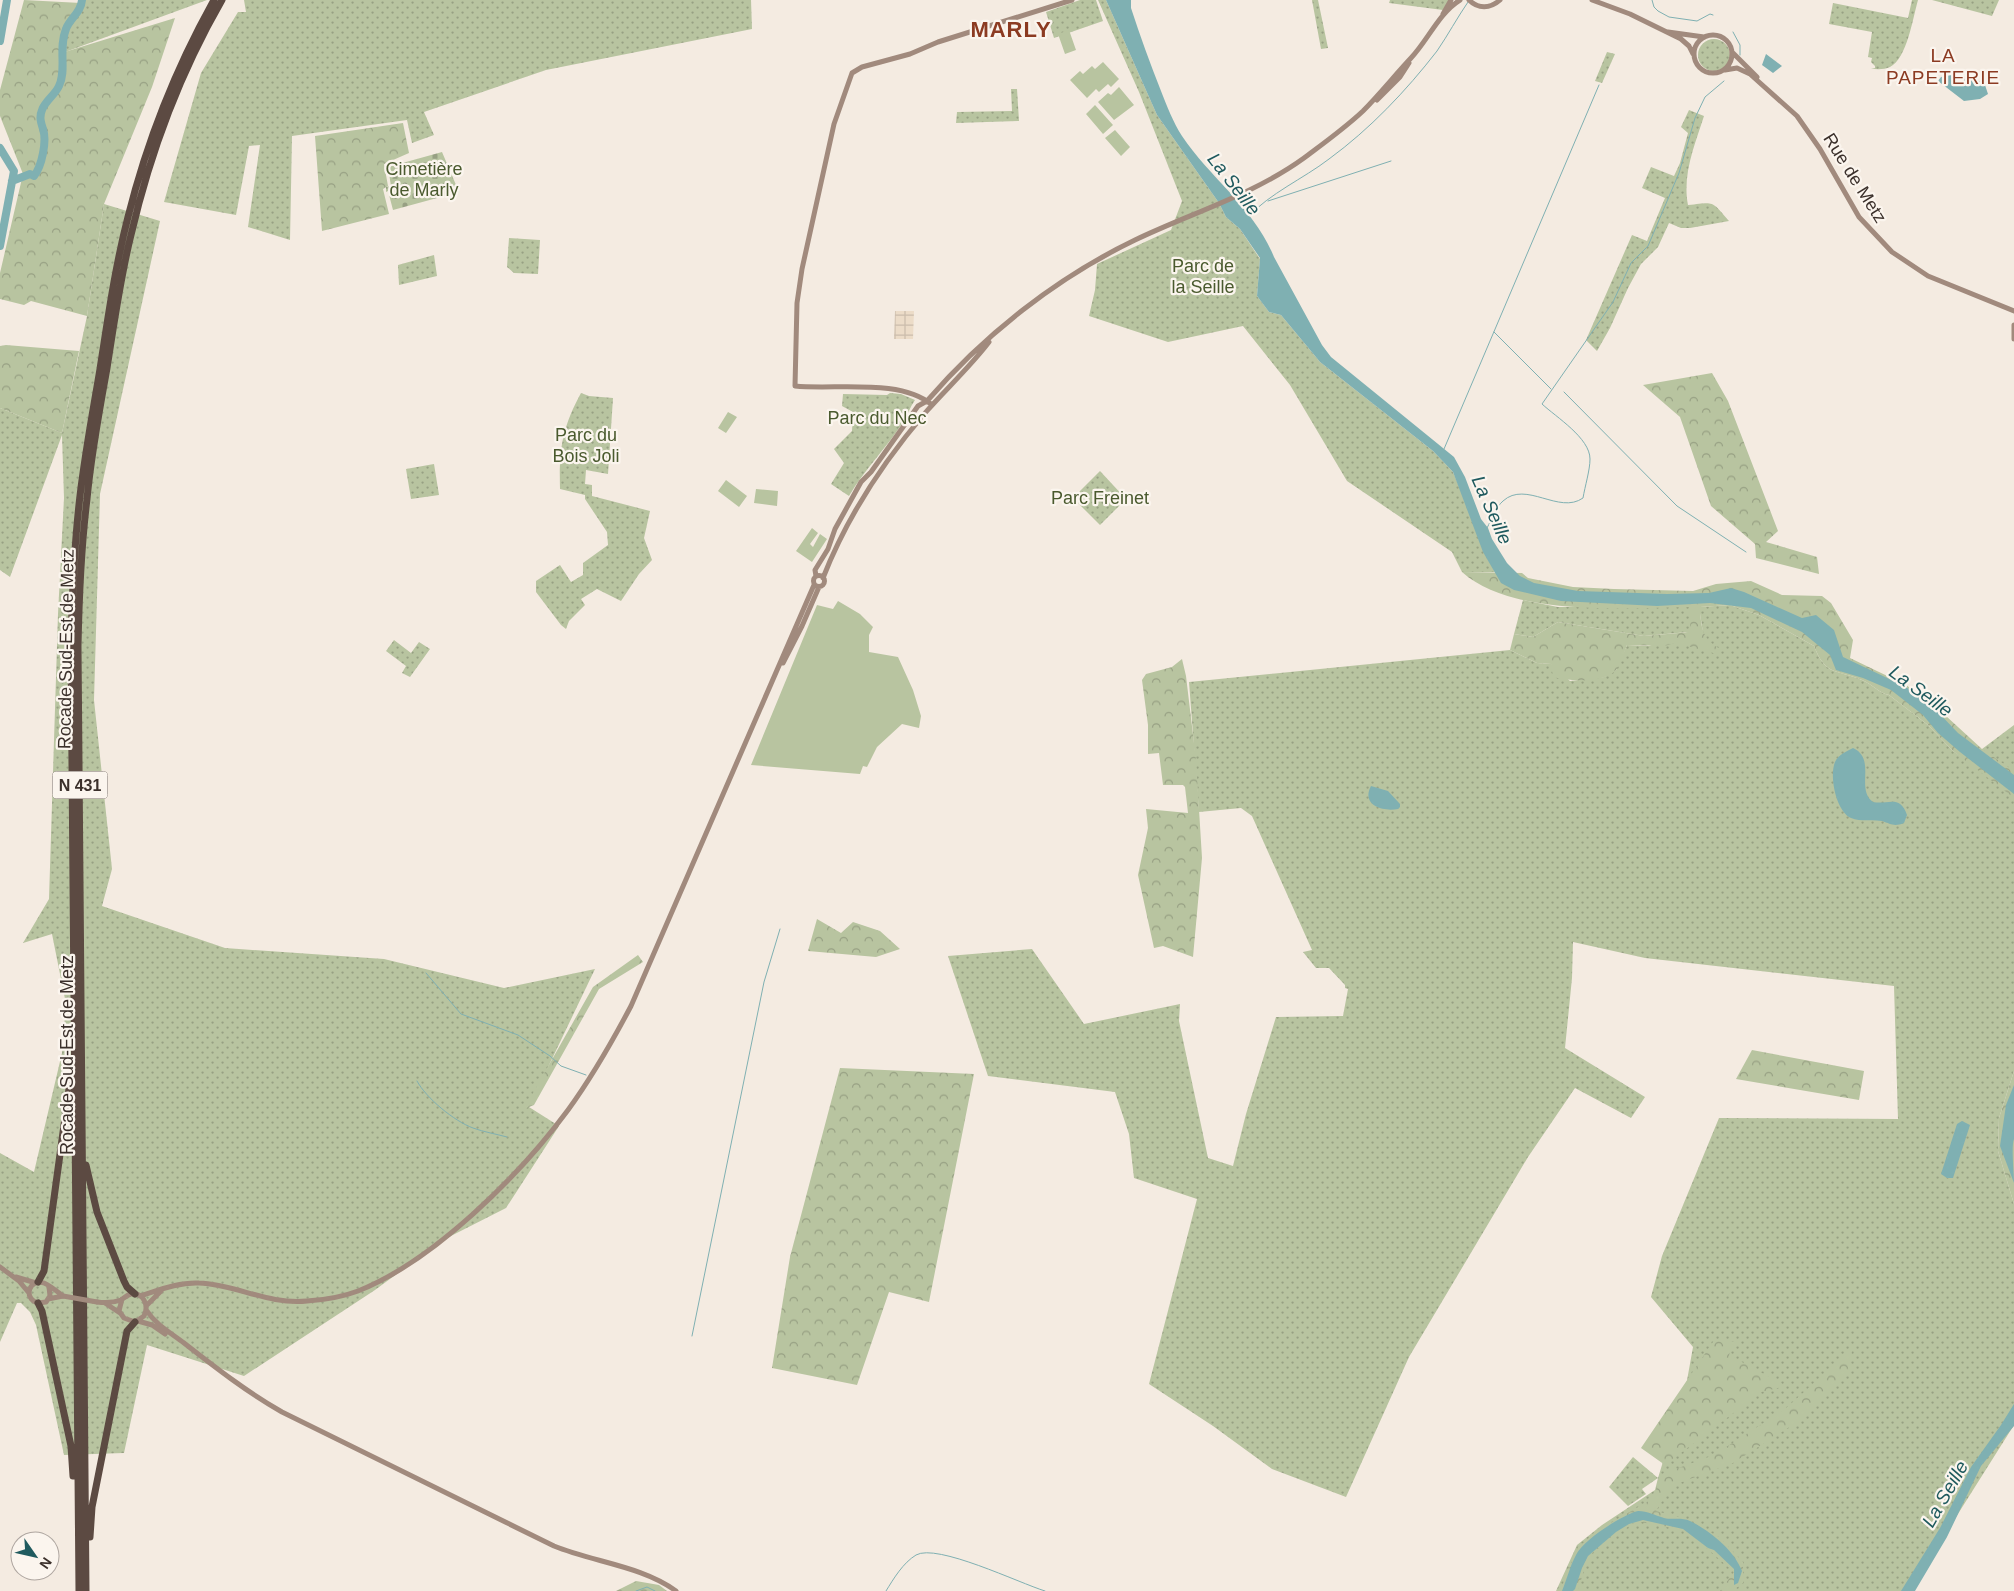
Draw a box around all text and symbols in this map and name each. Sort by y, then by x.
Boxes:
district label: MARLY [970,17,1052,42]
district label: LA PAPETERIE [1886,45,2000,88]
street label: Rue de Metz [1819,129,1891,227]
water label: La Seille [1203,149,1265,219]
park label: Cimetière de Marly [385,159,463,200]
park label: Parc de la Seille [1171,256,1235,297]
park label: Parc du Nec [827,408,927,428]
park label: Parc du Bois Joli [552,425,620,466]
water label: La Seille [1468,472,1516,548]
park label: Parc Freinet [1051,488,1149,508]
street label: Rocade Sud-Est de Metz [54,549,78,749]
water label: La Seille [1885,661,1957,721]
road number: N 431 [52,772,108,798]
street label: Rocade Sud-Est de Metz [57,955,77,1155]
water label: La Seille [1918,1457,1972,1531]
north arrow [10,1531,60,1581]
text: N [36,1555,55,1572]

